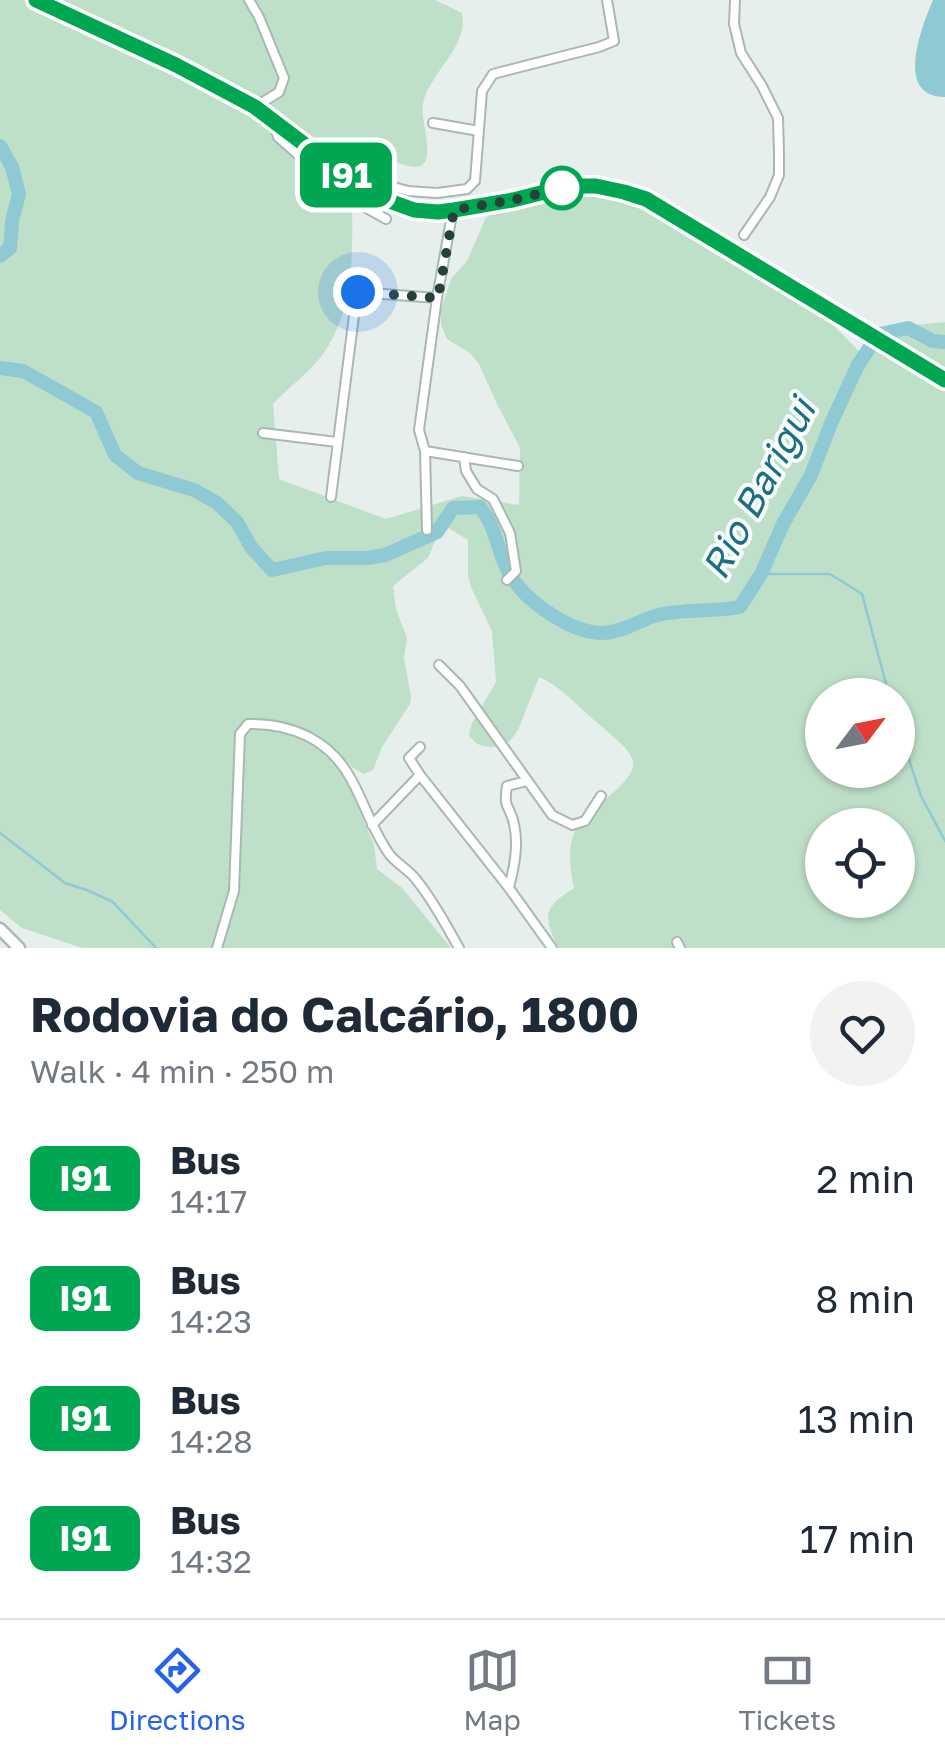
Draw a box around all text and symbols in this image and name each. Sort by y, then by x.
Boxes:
line badge: I91 [288,142,404,208]
text: I91 [320,154,372,196]
unlabelled marker [541,167,583,209]
your location [333,267,383,317]
water label: Rio Barigui [692,387,826,586]
north arrow [805,678,915,788]
map controls [805,678,915,918]
button: locate [805,808,915,918]
button: heart [810,981,915,1086]
text: Rodovia do Calcário, 1800 [30,985,639,1043]
text: Walk · 4 min · 250 m [30,1052,334,1090]
text: Bus [170,1137,241,1182]
text: 2 min [816,1156,915,1201]
text: I91 [59,1157,111,1199]
text: 14:17 [170,1182,247,1220]
text: Bus [170,1257,241,1302]
text: 8 min [815,1276,915,1321]
text: I91 [59,1277,111,1319]
text: 14:23 [170,1302,252,1340]
text: Bus [170,1377,241,1422]
text: 13 min [798,1396,915,1441]
text: I91 [59,1397,111,1439]
text: 14:28 [170,1422,253,1460]
text: Bus [170,1497,241,1542]
text: 17 min [800,1516,915,1561]
text: I91 [59,1517,111,1559]
text: 14:32 [170,1542,252,1580]
tab: Directions [109,1643,246,1736]
tab: Map [464,1643,521,1736]
tab: Tickets [738,1643,836,1736]

